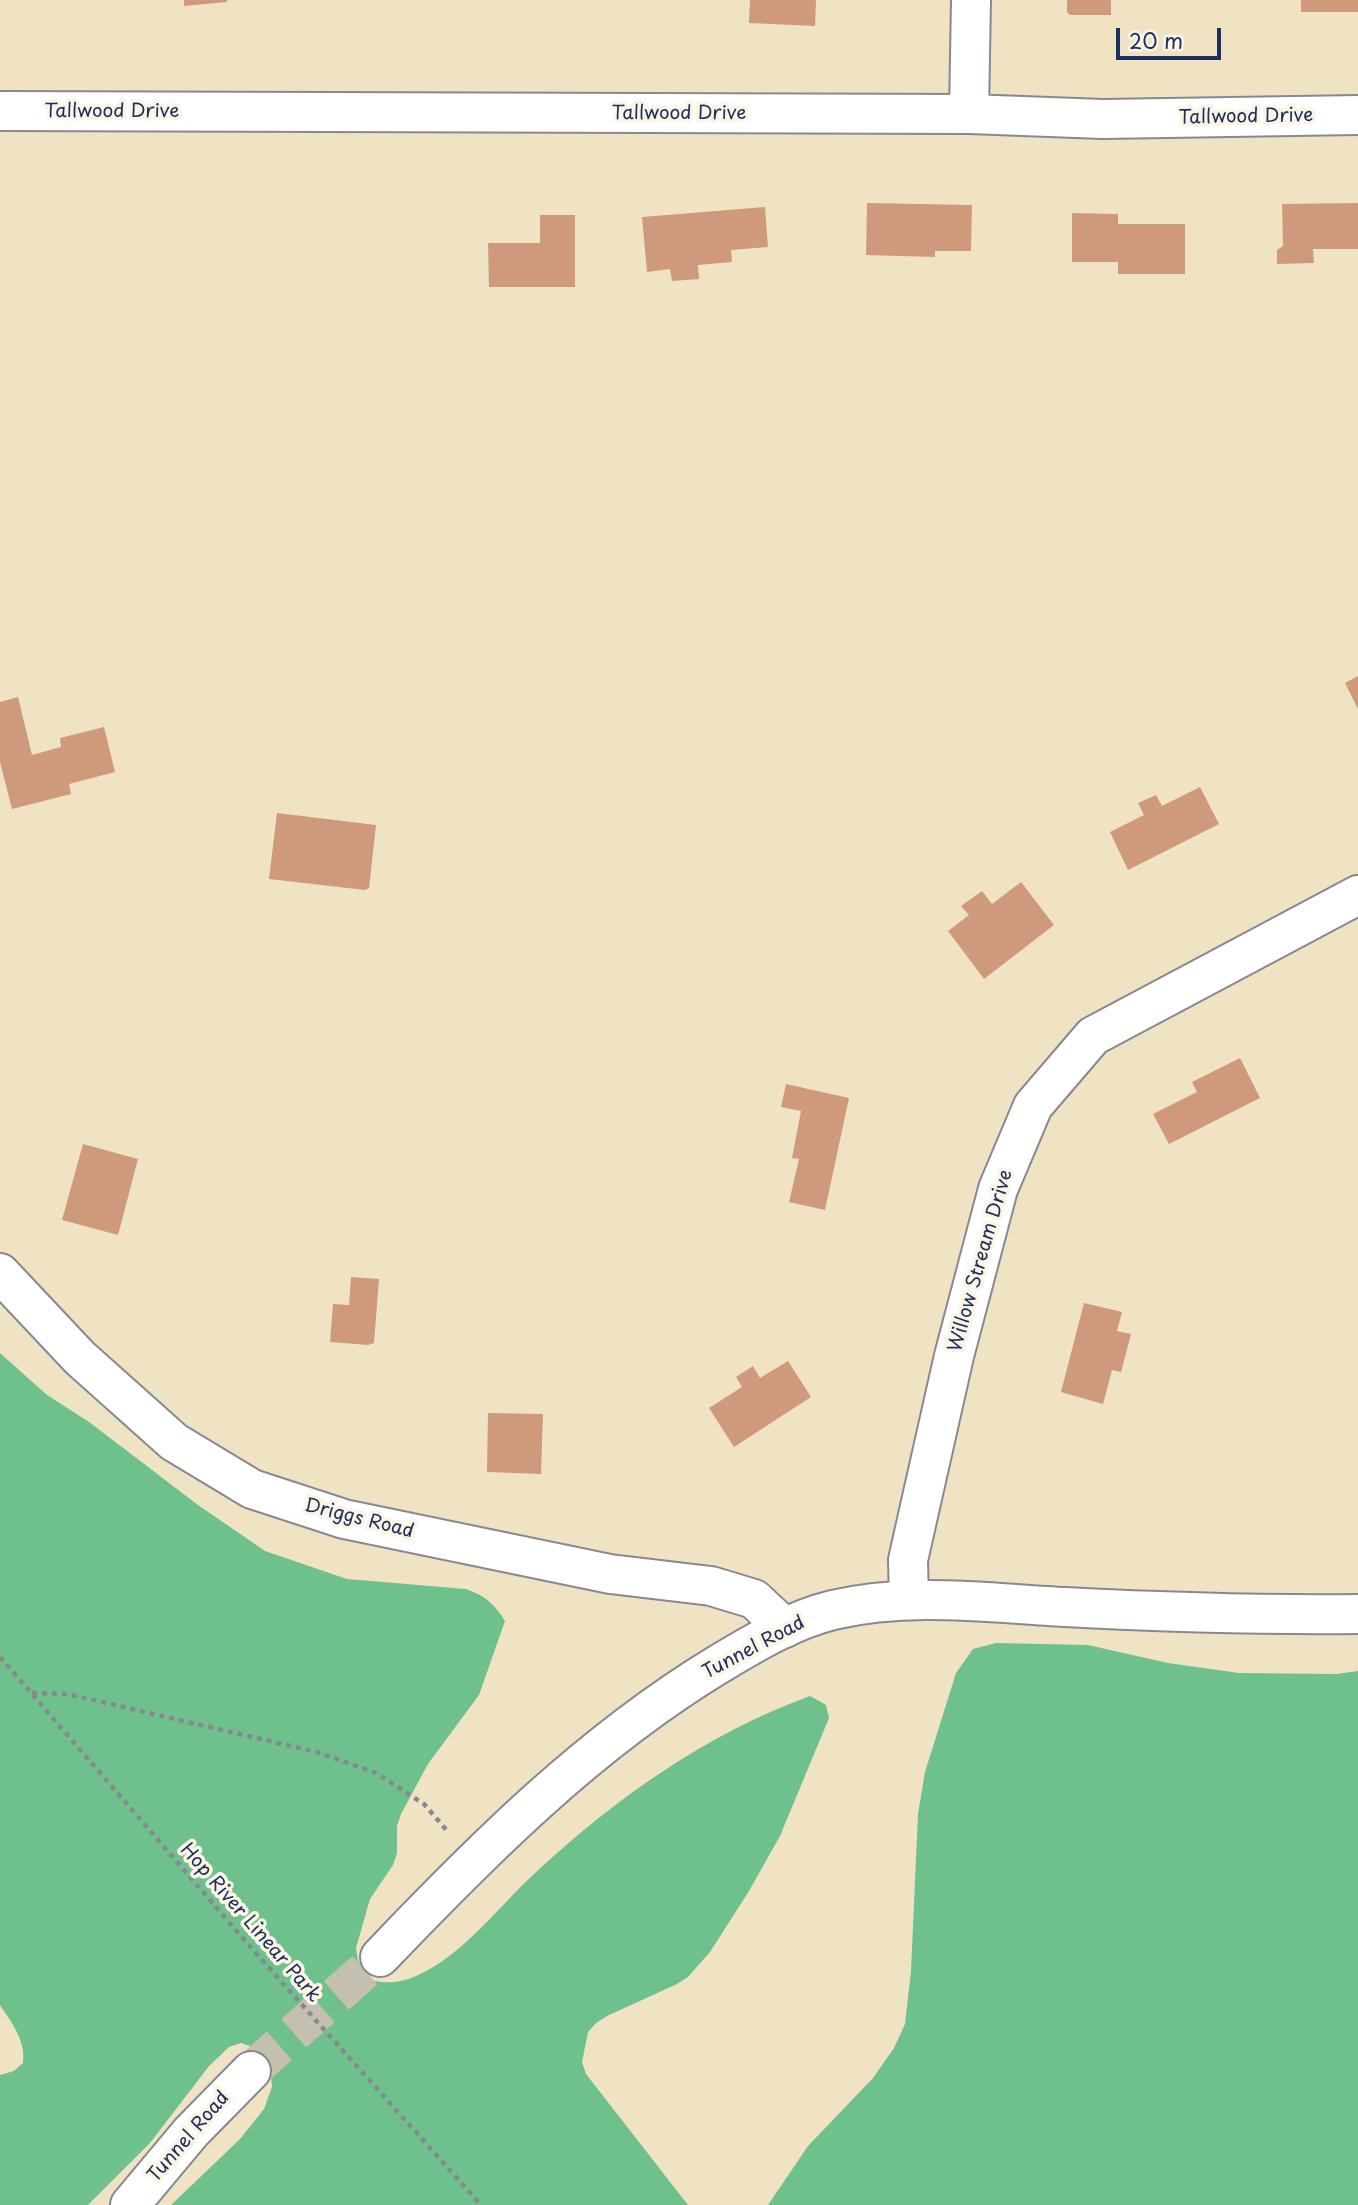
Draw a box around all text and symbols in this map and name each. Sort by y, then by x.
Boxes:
scale bar [1120,14,1225,58]
text: 20 m [1129,24,1183,56]
street label: Tallwood Drive [45,101,179,123]
street label: Tallwood Drive [612,103,746,125]
street label: Tallwood Drive [1178,104,1314,130]
street label: Willow Stream Drive [944,1167,1018,1355]
street label: Driggs Road [302,1494,416,1544]
street label: Tunnel Road [699,1612,809,1684]
street label: Hop River Linear Park [175,1839,325,2007]
street label: Tunnel Road [143,2087,235,2187]

